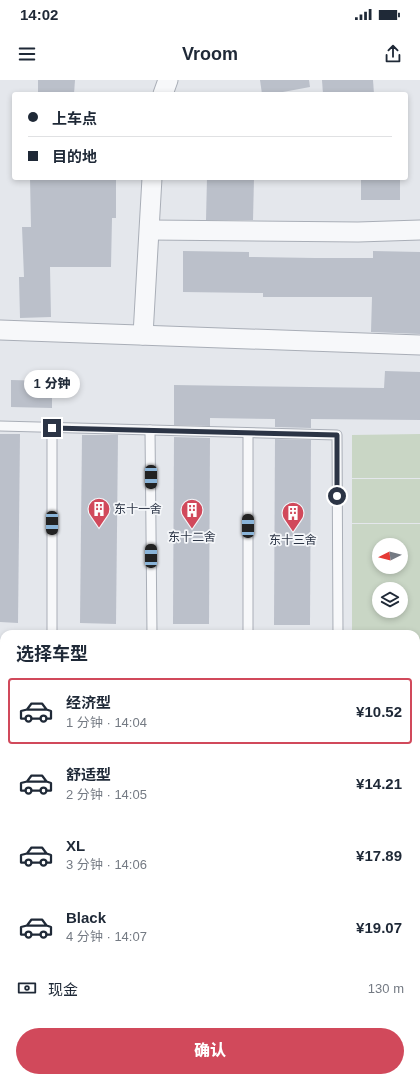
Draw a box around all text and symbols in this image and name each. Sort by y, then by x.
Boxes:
text: 14:02 [20,6,58,23]
icon: menu [16,43,38,65]
icon: share [382,43,404,65]
text: Vroom [182,44,238,64]
text: 上车点 [52,110,97,127]
text: 目的地 [52,148,97,165]
callout: 1 分钟 [24,370,80,398]
text: 1 分钟 [34,376,70,391]
route end [43,419,61,437]
car [145,465,157,489]
route start [328,487,346,505]
building icon: 东十一舍 [86,496,112,529]
building icon: 东十二舍 [179,497,205,530]
building icon: 东十三舍 [280,500,306,533]
place label: 东十一舍 [114,502,162,516]
car [46,511,58,535]
car [242,514,254,538]
place label: 东十二舍 [168,530,216,544]
place label: 东十三舍 [269,533,317,547]
north arrow [372,538,408,574]
map controls [372,538,408,618]
car [145,544,157,568]
button: layers [372,582,408,618]
text: 选择车型 [16,644,88,664]
icon: car [18,693,54,729]
text: 经济型 [66,694,111,711]
text: ¥10.52 [356,703,402,720]
text: 1 分钟 · 14:04 [66,715,147,730]
icon: car [18,765,54,801]
text: 舒适型 [66,766,111,783]
text: ¥14.21 [356,775,402,792]
text: 2 分钟 · 14:05 [66,787,147,802]
icon: car [18,837,54,873]
text: XL [66,837,85,854]
text: ¥17.89 [356,847,402,864]
text: 3 分钟 · 14:06 [66,857,147,872]
icon: car [18,909,54,945]
text: Black [66,909,106,926]
text: ¥19.07 [356,919,402,936]
text: 4 分钟 · 14:07 [66,929,147,944]
icon: cash [16,977,38,999]
text: 现金 [48,981,78,998]
text: 130 m [368,981,404,996]
button: 确认 [16,1028,404,1074]

